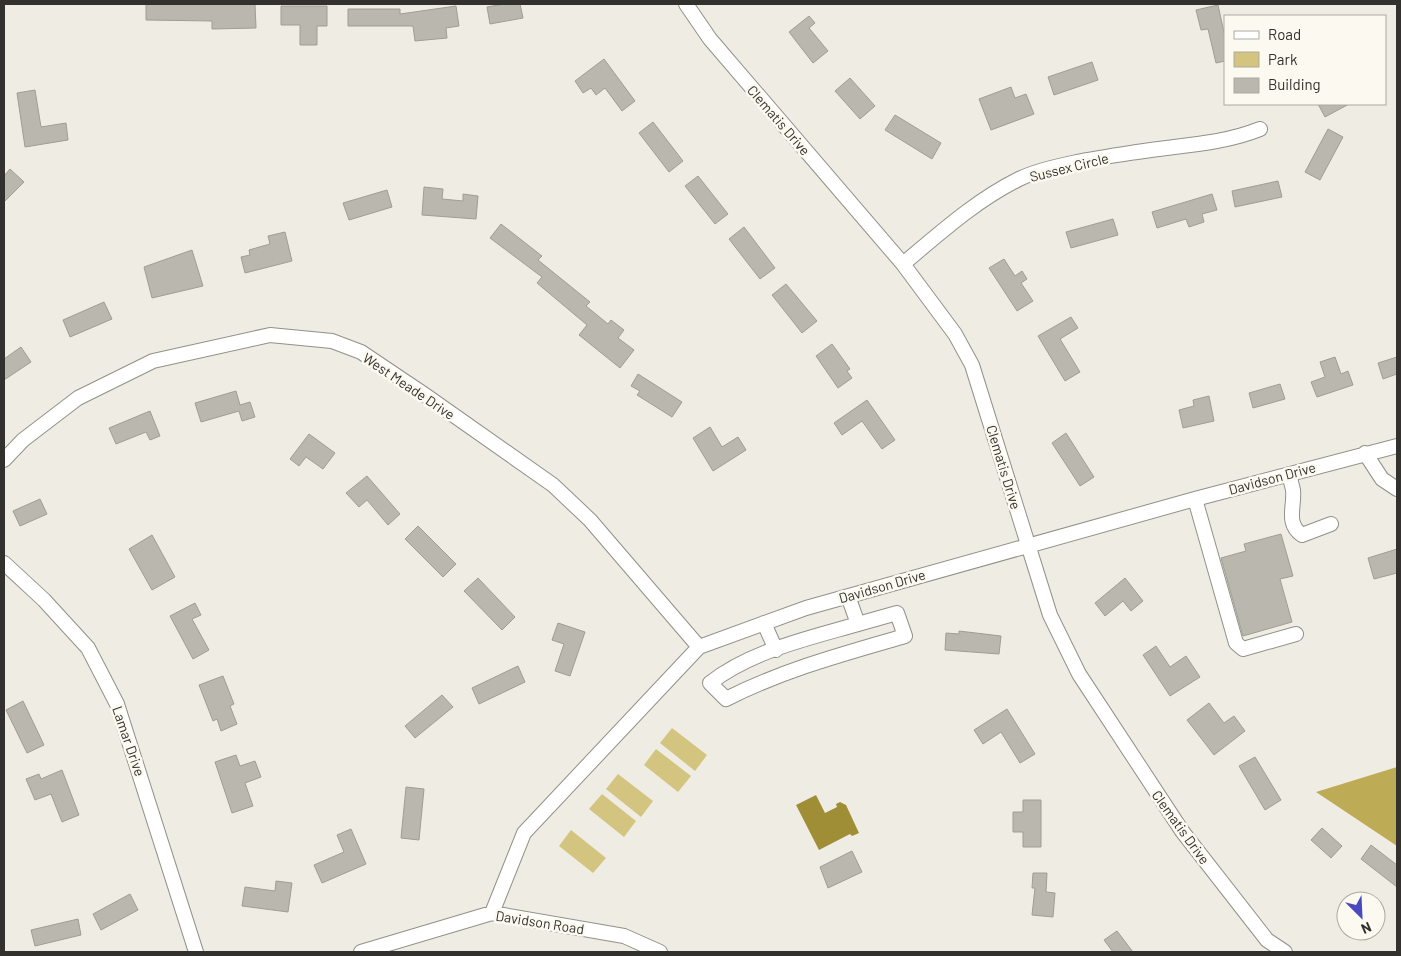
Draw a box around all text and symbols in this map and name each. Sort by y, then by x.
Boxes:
legend [1224,15,1386,105]
text: Road [1268,25,1301,43]
text: Park [1268,50,1298,68]
text: Building [1268,75,1321,93]
street label: Clematis Drive [744,81,814,159]
street label: Sussex Circle [1028,149,1110,185]
street label: West Meade Drive [360,349,458,423]
street label: Clematis Drive [983,423,1025,511]
street label: Davidson Drive [1227,458,1317,498]
street label: Davidson Drive [837,566,927,606]
street label: Lamar Drive [109,704,149,778]
street label: Clematis Drive [1148,787,1214,867]
north arrow [1336,891,1386,941]
street label: Davidson Road [495,907,585,937]
text: N [1359,919,1374,938]

